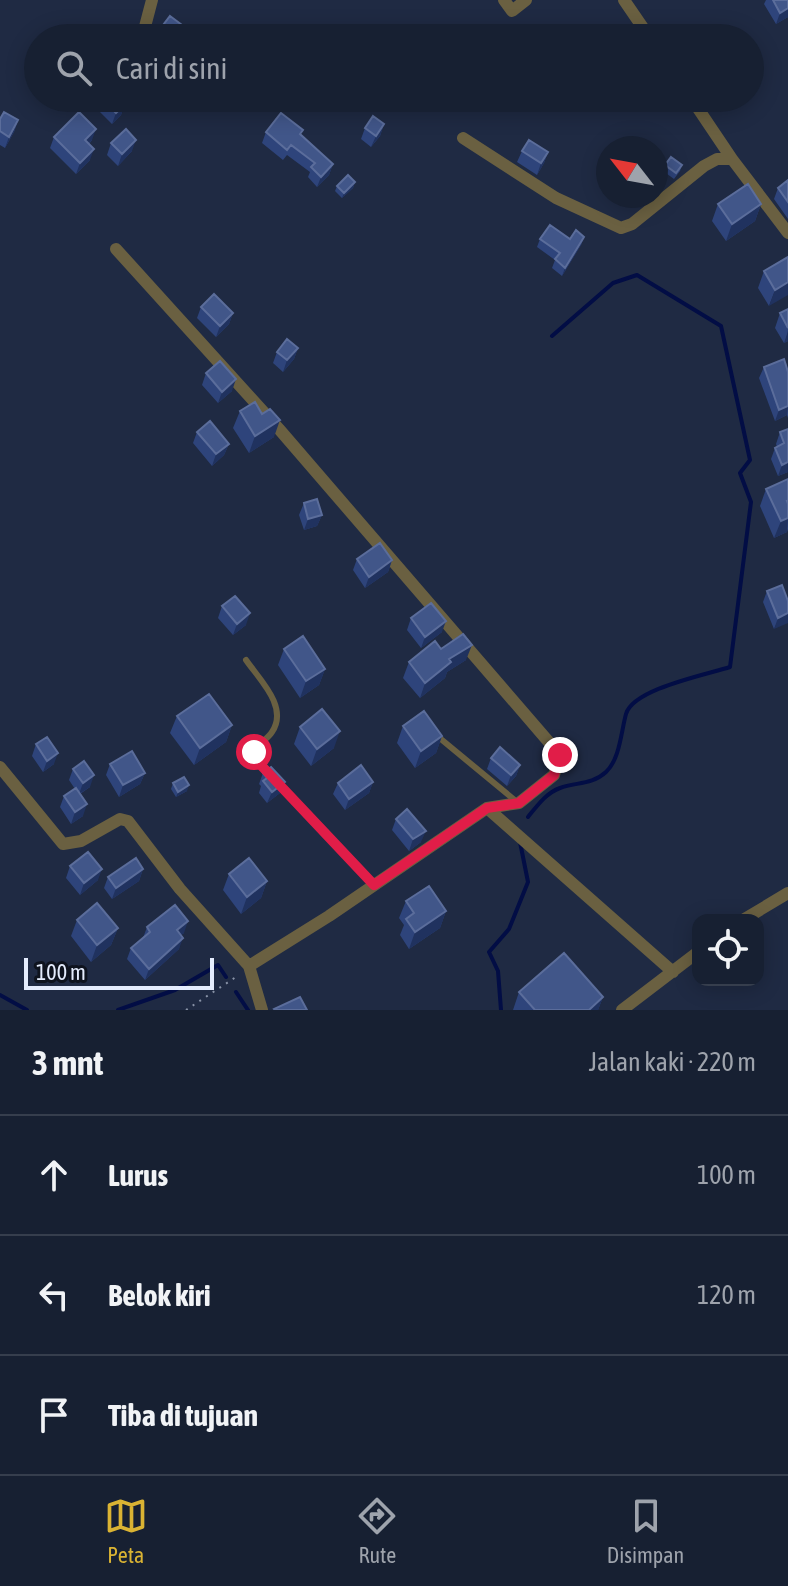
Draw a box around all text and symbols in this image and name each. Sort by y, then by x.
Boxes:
search box [24,24,764,112]
icon: search [52,46,96,90]
text: Cari di sini [116,51,227,85]
north arrow [596,136,668,208]
route start [236,734,272,770]
route end [542,737,578,773]
map controls [692,914,764,986]
button: locate [692,914,764,986]
scale bar [24,954,214,990]
text: 100 m [36,959,86,985]
text: 3 mnt [32,1043,103,1082]
text: Jalan kaki · 220 m [589,1047,756,1077]
icon: ahead [32,1153,76,1197]
text: Lurus [108,1158,168,1192]
text: 100 m [697,1160,756,1190]
icon: left [32,1273,76,1317]
text: Belok kiri [108,1278,211,1312]
text: 120 m [697,1280,756,1310]
icon: arrive [32,1393,76,1437]
text: Tiba di tujuan [108,1398,258,1432]
tab: Peta [104,1494,148,1568]
tab: Rute [355,1494,399,1568]
tab: Disimpan [607,1494,684,1568]

